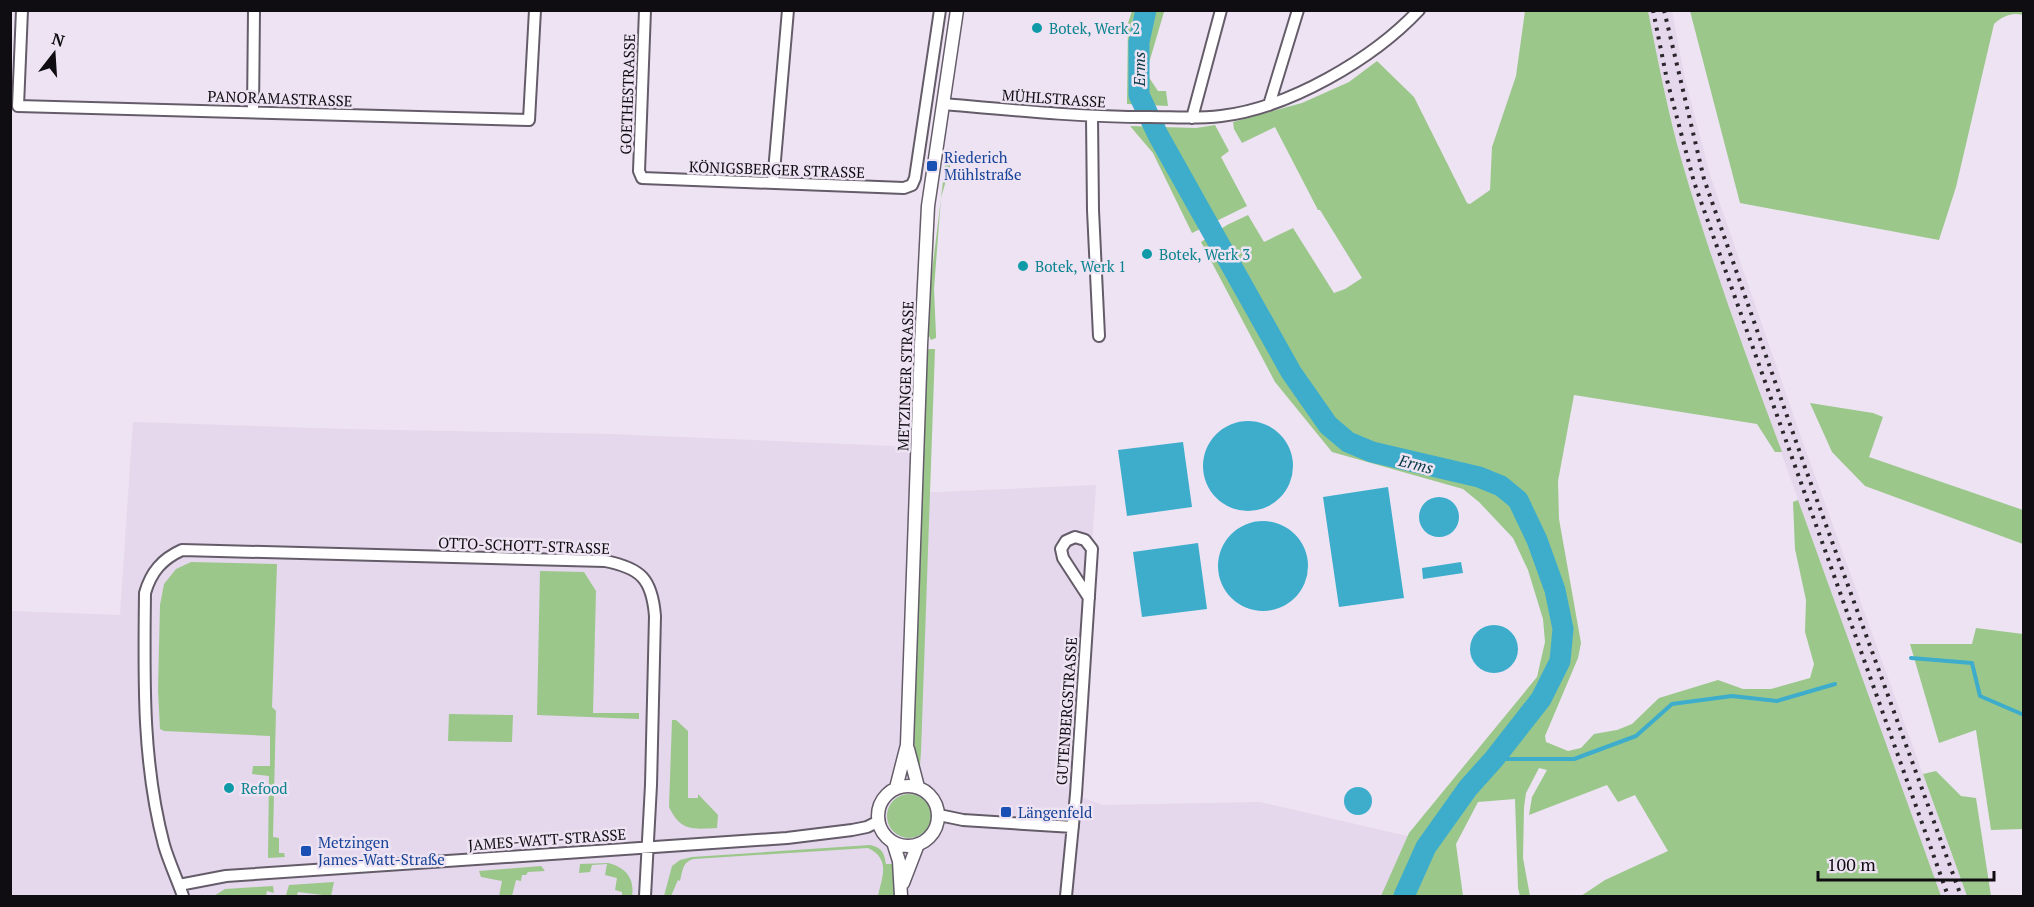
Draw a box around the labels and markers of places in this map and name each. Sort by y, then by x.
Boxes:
place label: Botek, Werk 2 [1049,18,1140,38]
marker: Botek, Werk 2 [1030,21,1044,35]
place label: Riederich Mühlstraße [944,147,1021,184]
marker: Riederich Mühlstraße [925,159,939,173]
place label: Botek, Werk 3 [1159,244,1250,264]
marker: Botek, Werk 3 [1140,247,1154,261]
place label: Botek, Werk 1 [1035,256,1126,276]
marker: Botek, Werk 1 [1016,259,1030,273]
place label: Refood [241,778,288,798]
marker: Refood [222,781,236,795]
place label: Längenfeld [1018,802,1092,822]
marker: Längenfeld [999,805,1013,819]
place label: Metzingen James-Watt-Straße [318,832,445,869]
marker: Metzingen James-Watt-Straße [299,844,313,858]

